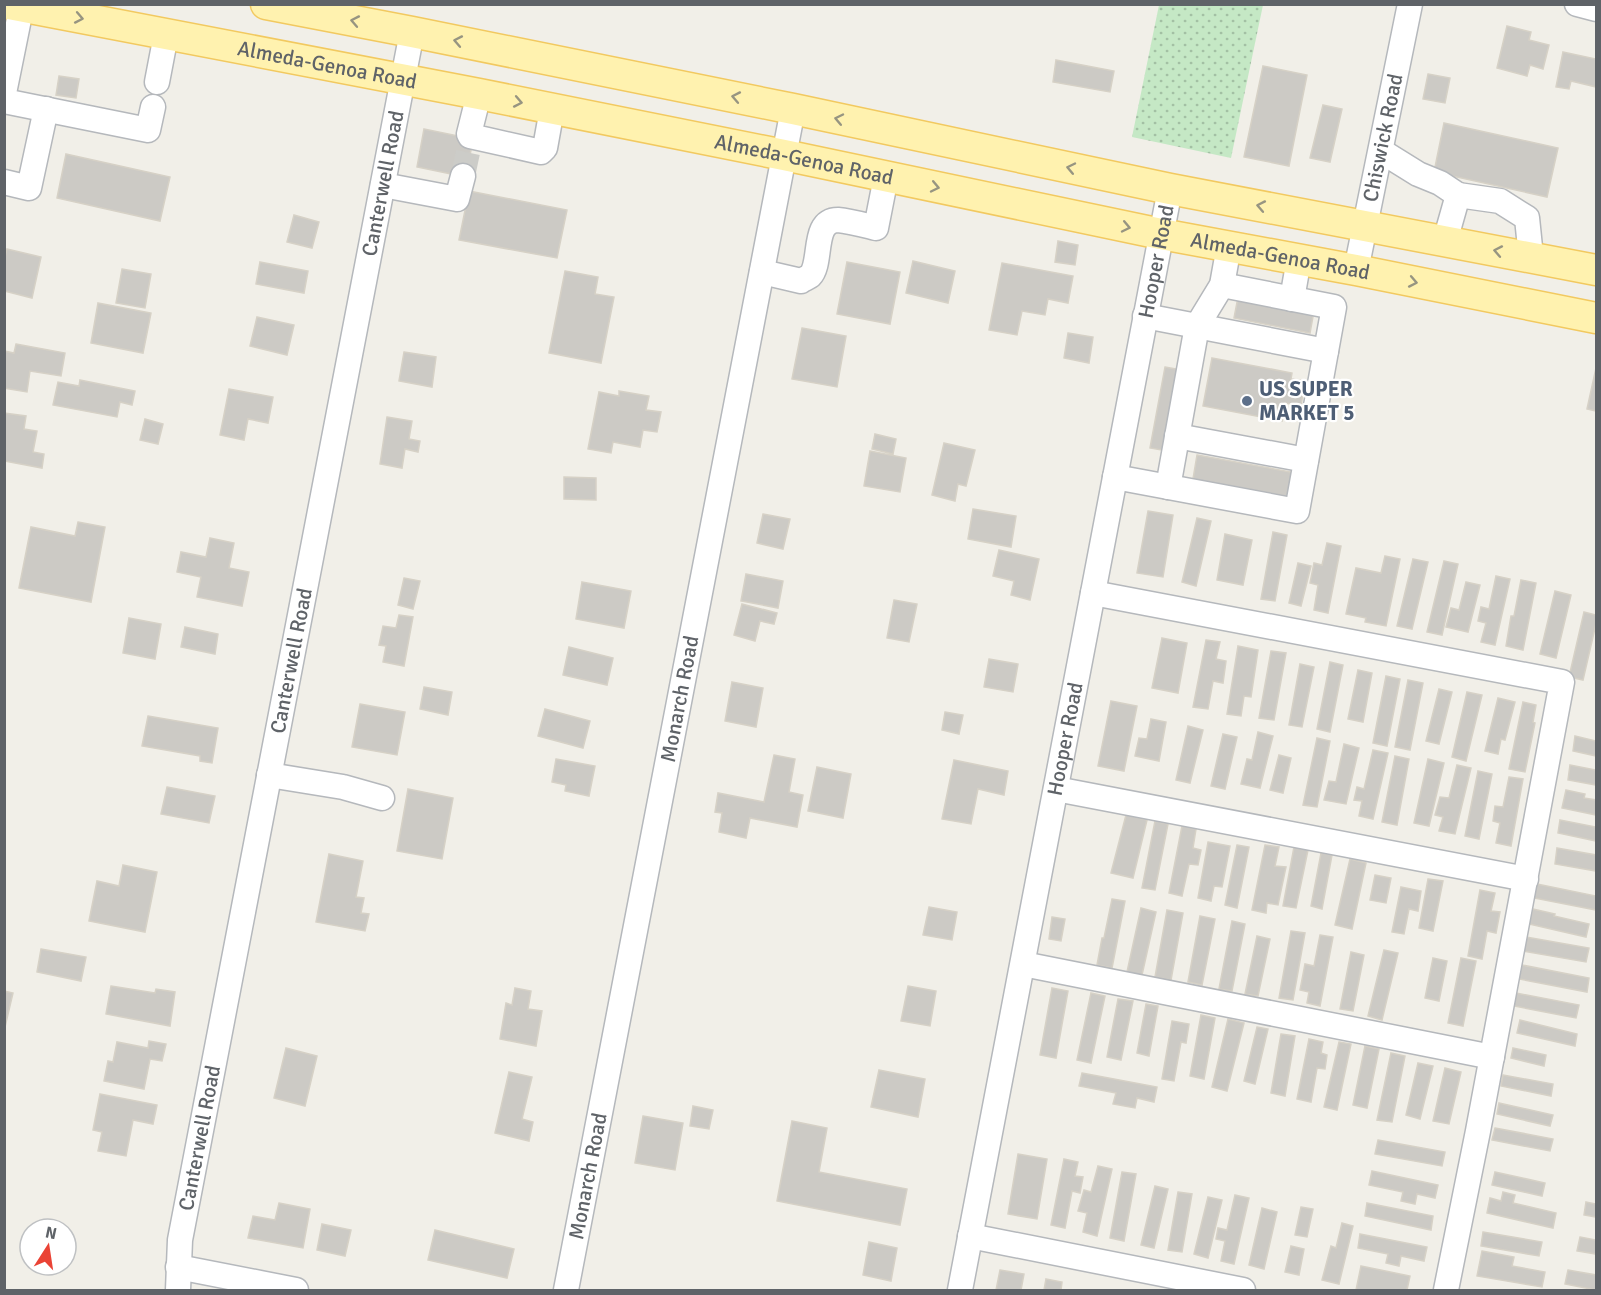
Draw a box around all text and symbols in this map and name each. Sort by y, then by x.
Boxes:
one-way arrow [73,11,83,24]
one-way arrow [350,15,360,28]
street label: Almeda-Genoa Road [235,35,419,95]
one-way arrow [454,35,464,48]
street label: Chiswick Road [1357,71,1409,204]
one-way arrow [731,91,741,104]
one-way arrow [512,95,522,108]
street label: Canterwell Road [356,108,410,258]
one-way arrow [834,113,844,126]
street label: Almeda-Genoa Road [712,128,896,191]
one-way arrow [1066,162,1076,175]
one-way arrow [930,180,940,193]
one-way arrow [1256,200,1266,213]
street label: Hooper Road [1133,203,1180,320]
one-way arrow [1121,220,1131,233]
street label: Almeda-Genoa Road [1188,227,1372,285]
one-way arrow [1493,245,1503,258]
one-way arrow [1408,275,1418,288]
place label: US SUPER MARKET 5 [1259,376,1355,426]
marker: US SUPER MARKET 5 [1240,394,1254,408]
street label: Canterwell Road [265,586,318,736]
street label: Monarch Road [655,633,705,764]
street label: Hooper Road [1042,680,1089,798]
street label: Canterwell Road [173,1063,226,1213]
street label: Monarch Road [563,1111,613,1242]
north arrow [18,1217,78,1277]
text: N [43,1222,58,1244]

